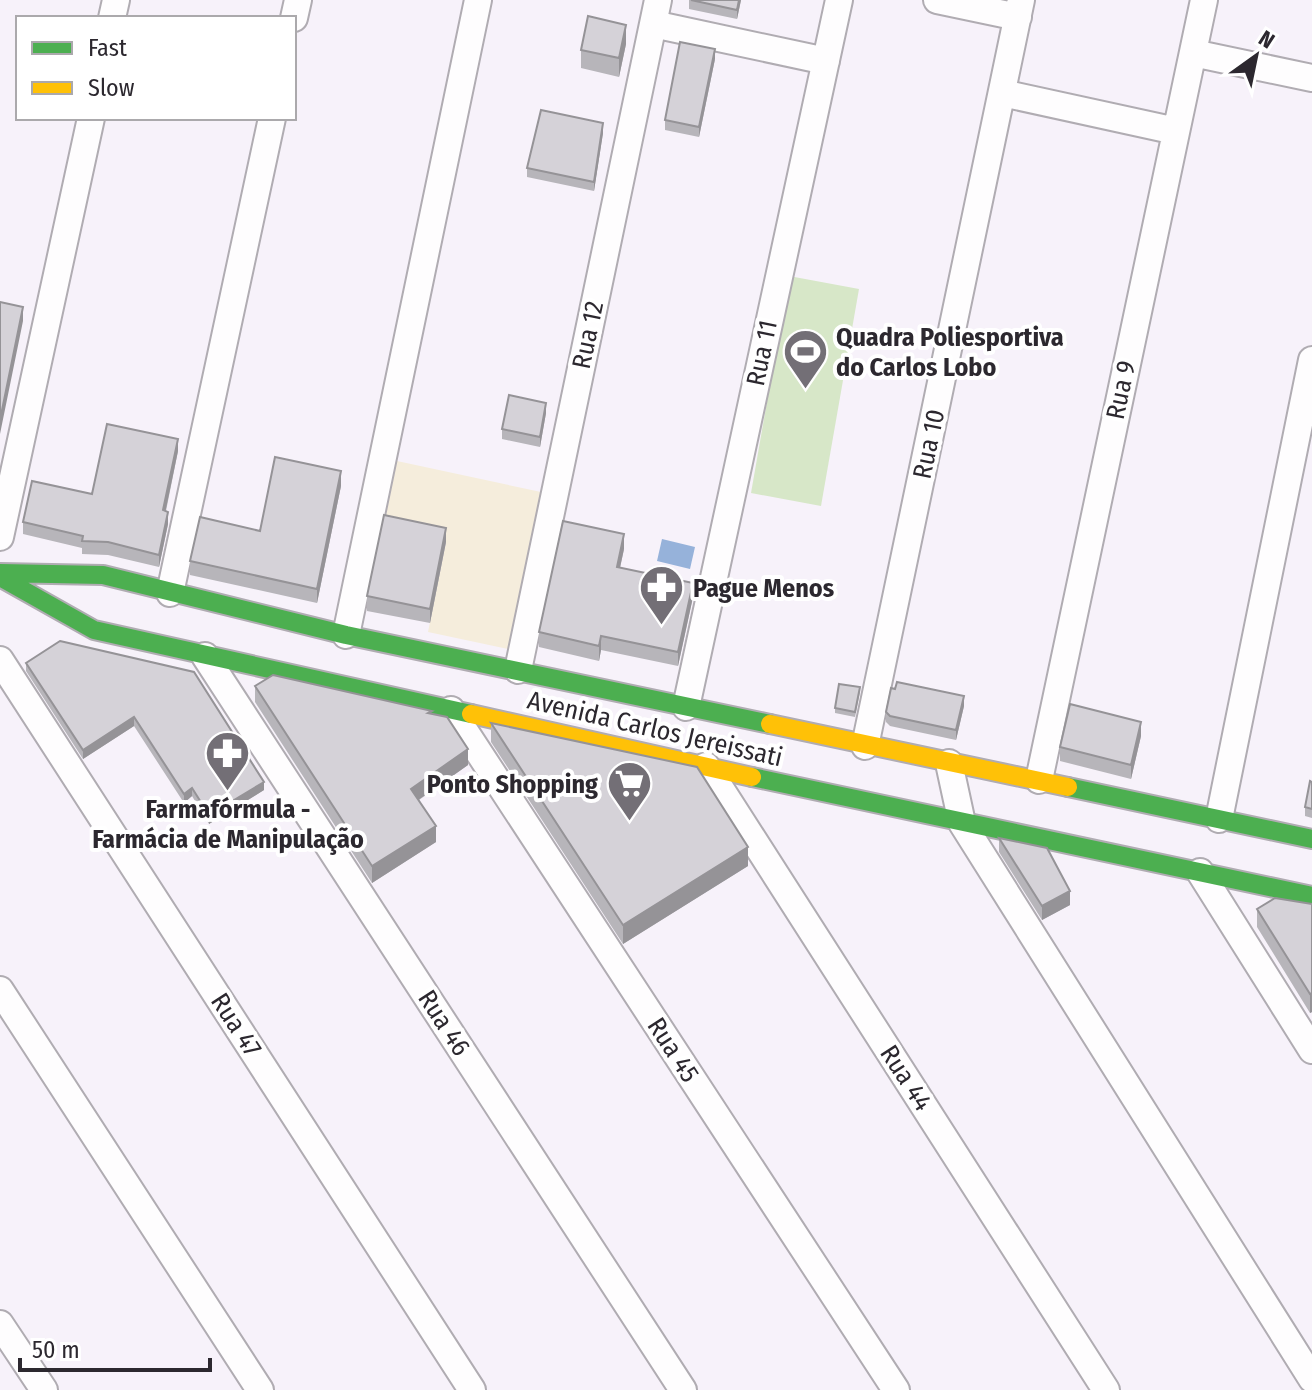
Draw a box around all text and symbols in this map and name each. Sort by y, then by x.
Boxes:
legend [16,16,296,120]
north arrow [1216,16,1296,96]
text: N [1254,25,1280,55]
text: Fast [88,34,127,62]
text: Slow [88,74,135,102]
street label: Rua 12 [566,298,610,372]
street label: Rua 11 [740,317,784,389]
place label: Quadra Poliesportiva do Carlos Lobo [836,322,1064,383]
sports icon: Quadra Poliesportiva do Carlos Lobo [781,328,829,391]
street label: Rua 9 [1100,358,1142,422]
street label: Rua 10 [907,406,951,482]
pharmacy icon: Pague Menos [638,564,686,627]
place label: Pague Menos [693,573,834,604]
street label: Avenida Carlos Jereissati [525,685,785,773]
pharmacy icon: Farmafórmula - Farmácia de Manipulação [204,730,252,793]
supermarket icon: Ponto Shopping [605,760,653,823]
place label: Ponto Shopping [427,769,598,800]
place label: Farmafórmula - Farmácia de Manipulação [92,794,364,855]
street label: Rua 46 [411,984,477,1062]
street label: Rua 47 [204,988,268,1062]
street label: Rua 45 [641,1012,705,1088]
street label: Rua 44 [873,1039,939,1117]
scale bar [20,1322,210,1372]
text: 50 m [32,1336,80,1364]

